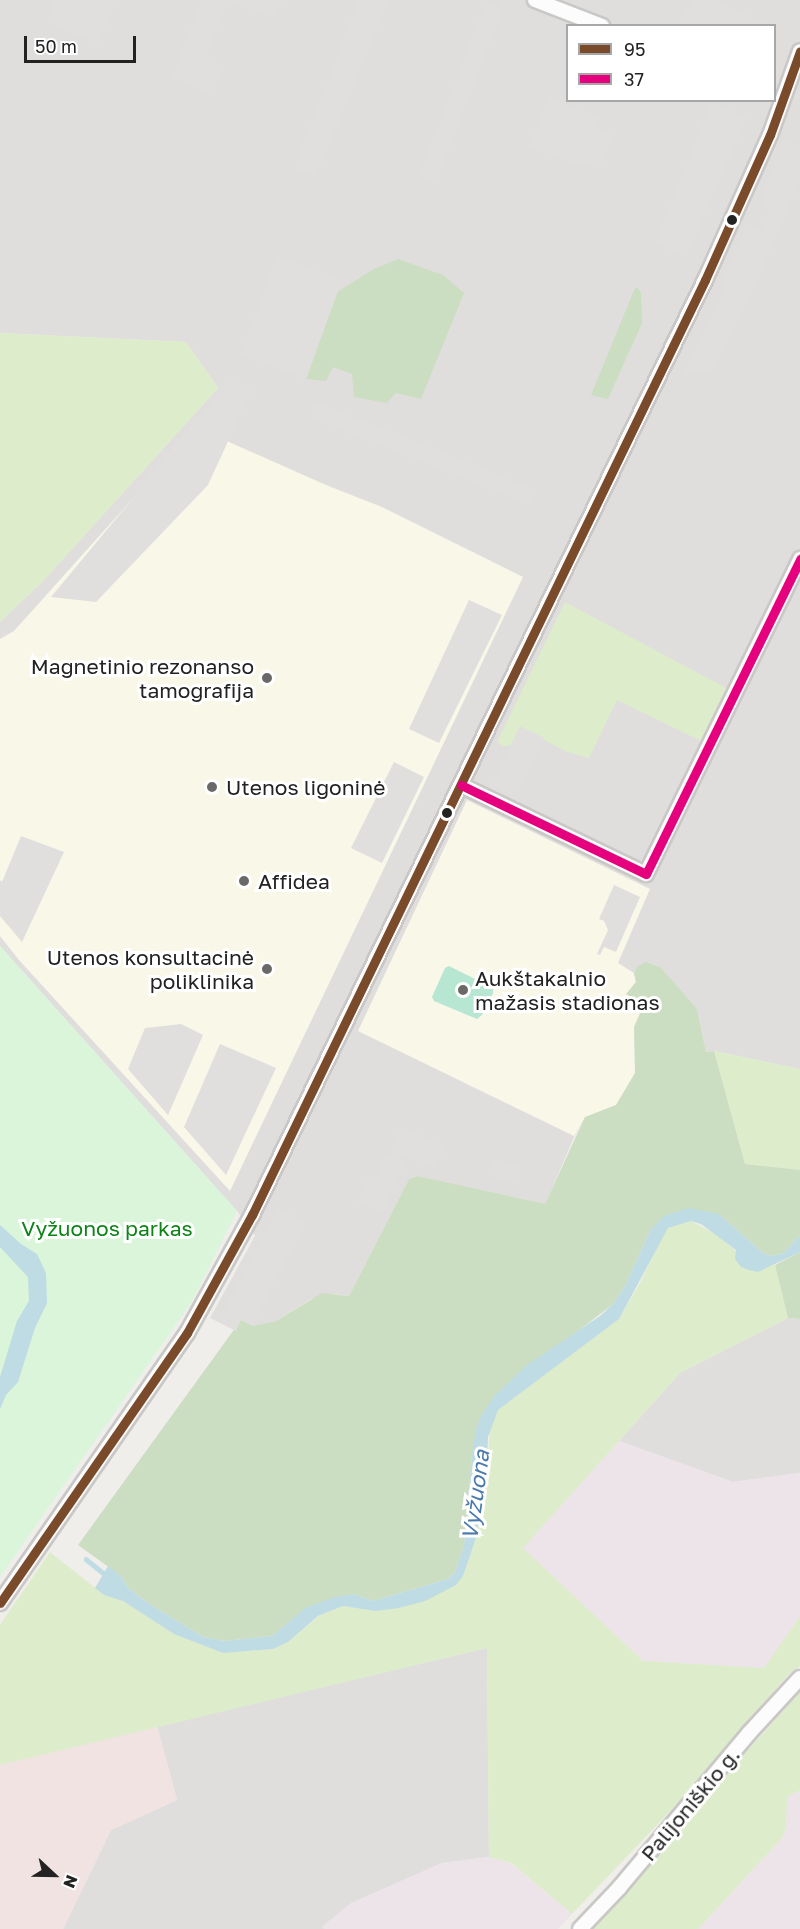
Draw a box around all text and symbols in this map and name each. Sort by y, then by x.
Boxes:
scale bar [27,24,140,62]
legend [566,24,776,102]
text: 50 m [35,35,77,57]
text: 95 [624,38,645,60]
text: 37 [624,68,644,90]
unlabelled marker [726,214,738,226]
place label: Magnetinio rezonanso tamografija [31,653,254,703]
marker: Magnetinio rezonanso tamografija [258,669,276,687]
place label: Utenos ligoninė [226,774,385,800]
marker: Utenos ligoninė [203,778,221,796]
unlabelled marker [441,807,453,819]
place label: Affidea [258,868,330,894]
marker: Affidea [235,872,253,890]
place label: Utenos konsultacinė poliklinika [47,944,254,994]
marker: Utenos konsultacinė poliklinika [258,960,276,978]
place label: Aukštakalnio mažasis stadionas [475,965,660,1015]
marker: Aukštakalnio mažasis stadionas [456,983,470,997]
park label: Vyžuonos parkas [21,1215,193,1241]
water label: Vyžuona [456,1448,494,1542]
street label: Palijoniškio g. [635,1742,745,1866]
north arrow [24,1845,84,1905]
text: N [59,1872,82,1891]

